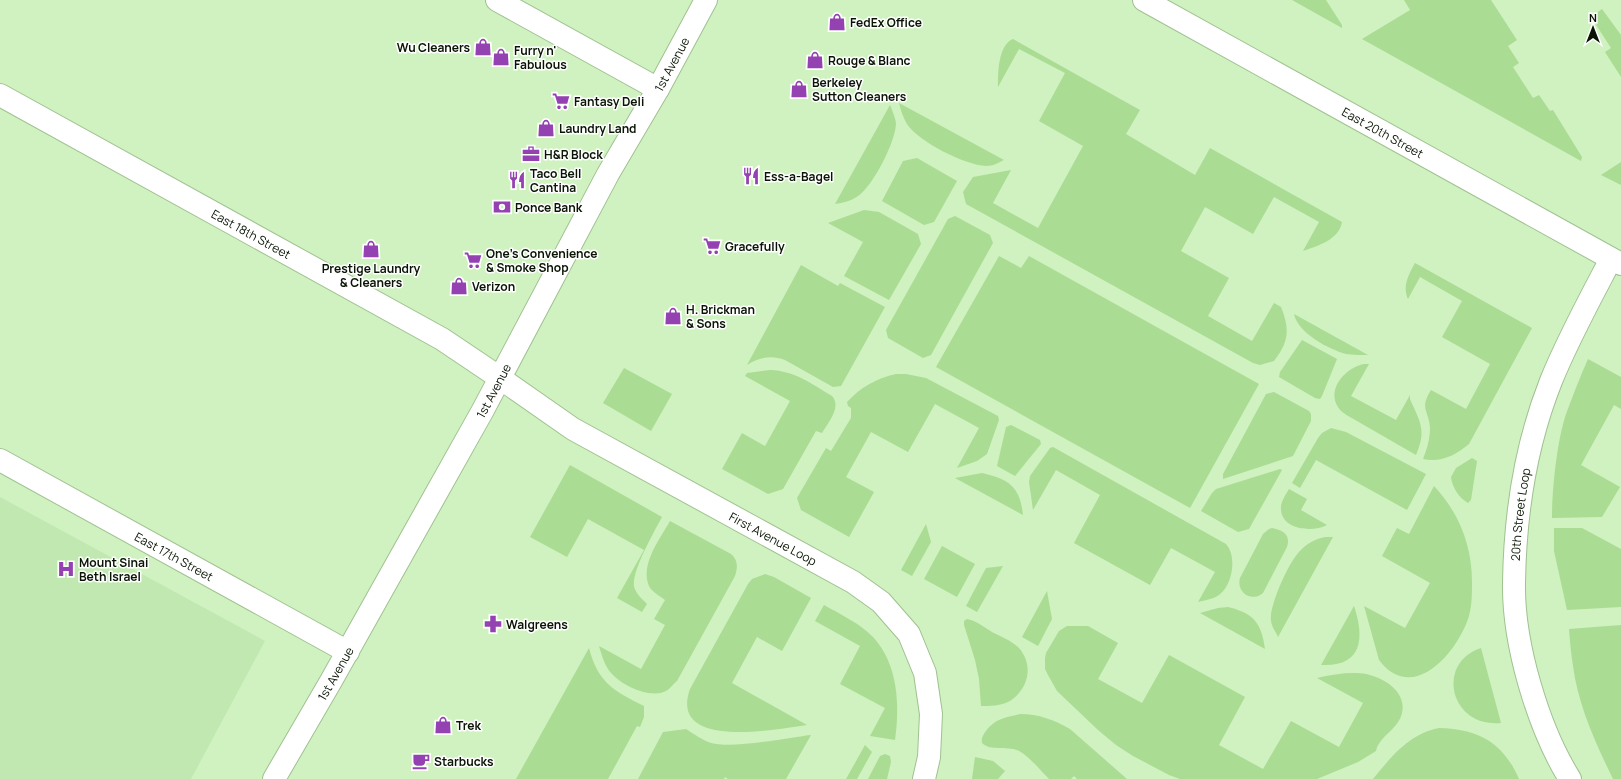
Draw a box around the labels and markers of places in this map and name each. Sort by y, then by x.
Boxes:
shop icon: FedEx Office [827,12,847,32]
place label: FedEx Office [850,14,922,31]
shop icon: Wu Cleaners [473,37,493,57]
place label: Wu Cleaners [397,39,470,56]
place label: Furry n' Fabulous [514,42,567,73]
shop icon: Furry n' Fabulous [491,47,511,67]
shop icon: Rouge & Blanc [805,50,825,70]
place label: Rouge & Blanc [828,52,911,69]
place label: Berkeley Sutton Cleaners [812,74,907,105]
shop icon: Berkeley Sutton Cleaners [789,79,809,99]
supermarket icon: Fantasy Deli [551,91,571,111]
place label: Fantasy Deli [574,93,644,110]
shop icon: Laundry Land [536,118,556,138]
place label: Laundry Land [559,120,636,137]
office icon: H&R Block [521,144,541,164]
place label: H&R Block [544,146,603,163]
place label: Taco Bell Cantina [530,165,581,196]
restaurant icon: Ess-a-Bagel [741,166,761,186]
place label: Ess-a-Bagel [764,168,833,185]
restaurant icon: Taco Bell Cantina [507,170,527,190]
bank icon: Ponce Bank [492,197,512,217]
place label: Ponce Bank [515,199,583,216]
supermarket icon: Gracefully [702,236,722,256]
place label: Gracefully [725,238,785,255]
shop icon: Prestige Laundry & Cleaners [361,239,381,259]
place label: One's Convenience & Smoke Shop [486,245,597,276]
supermarket icon: One's Convenience & Smoke Shop [463,250,483,270]
place label: Prestige Laundry & Cleaners [322,260,421,291]
shop icon: Verizon [449,276,469,296]
place label: Verizon [472,278,515,295]
place label: H. Brickman & Sons [686,301,755,332]
shop icon: H. Brickman & Sons [663,306,683,326]
place label: Mount Sinai Beth Israel [79,554,148,585]
hospital icon: Mount Sinai Beth Israel [56,559,76,579]
pharmacy icon: Walgreens [483,614,503,634]
place label: Walgreens [506,616,568,633]
shop icon: Trek [433,715,453,735]
place label: Trek [456,717,482,734]
cafe icon: Starbucks [411,751,431,771]
place label: Starbucks [434,753,494,770]

